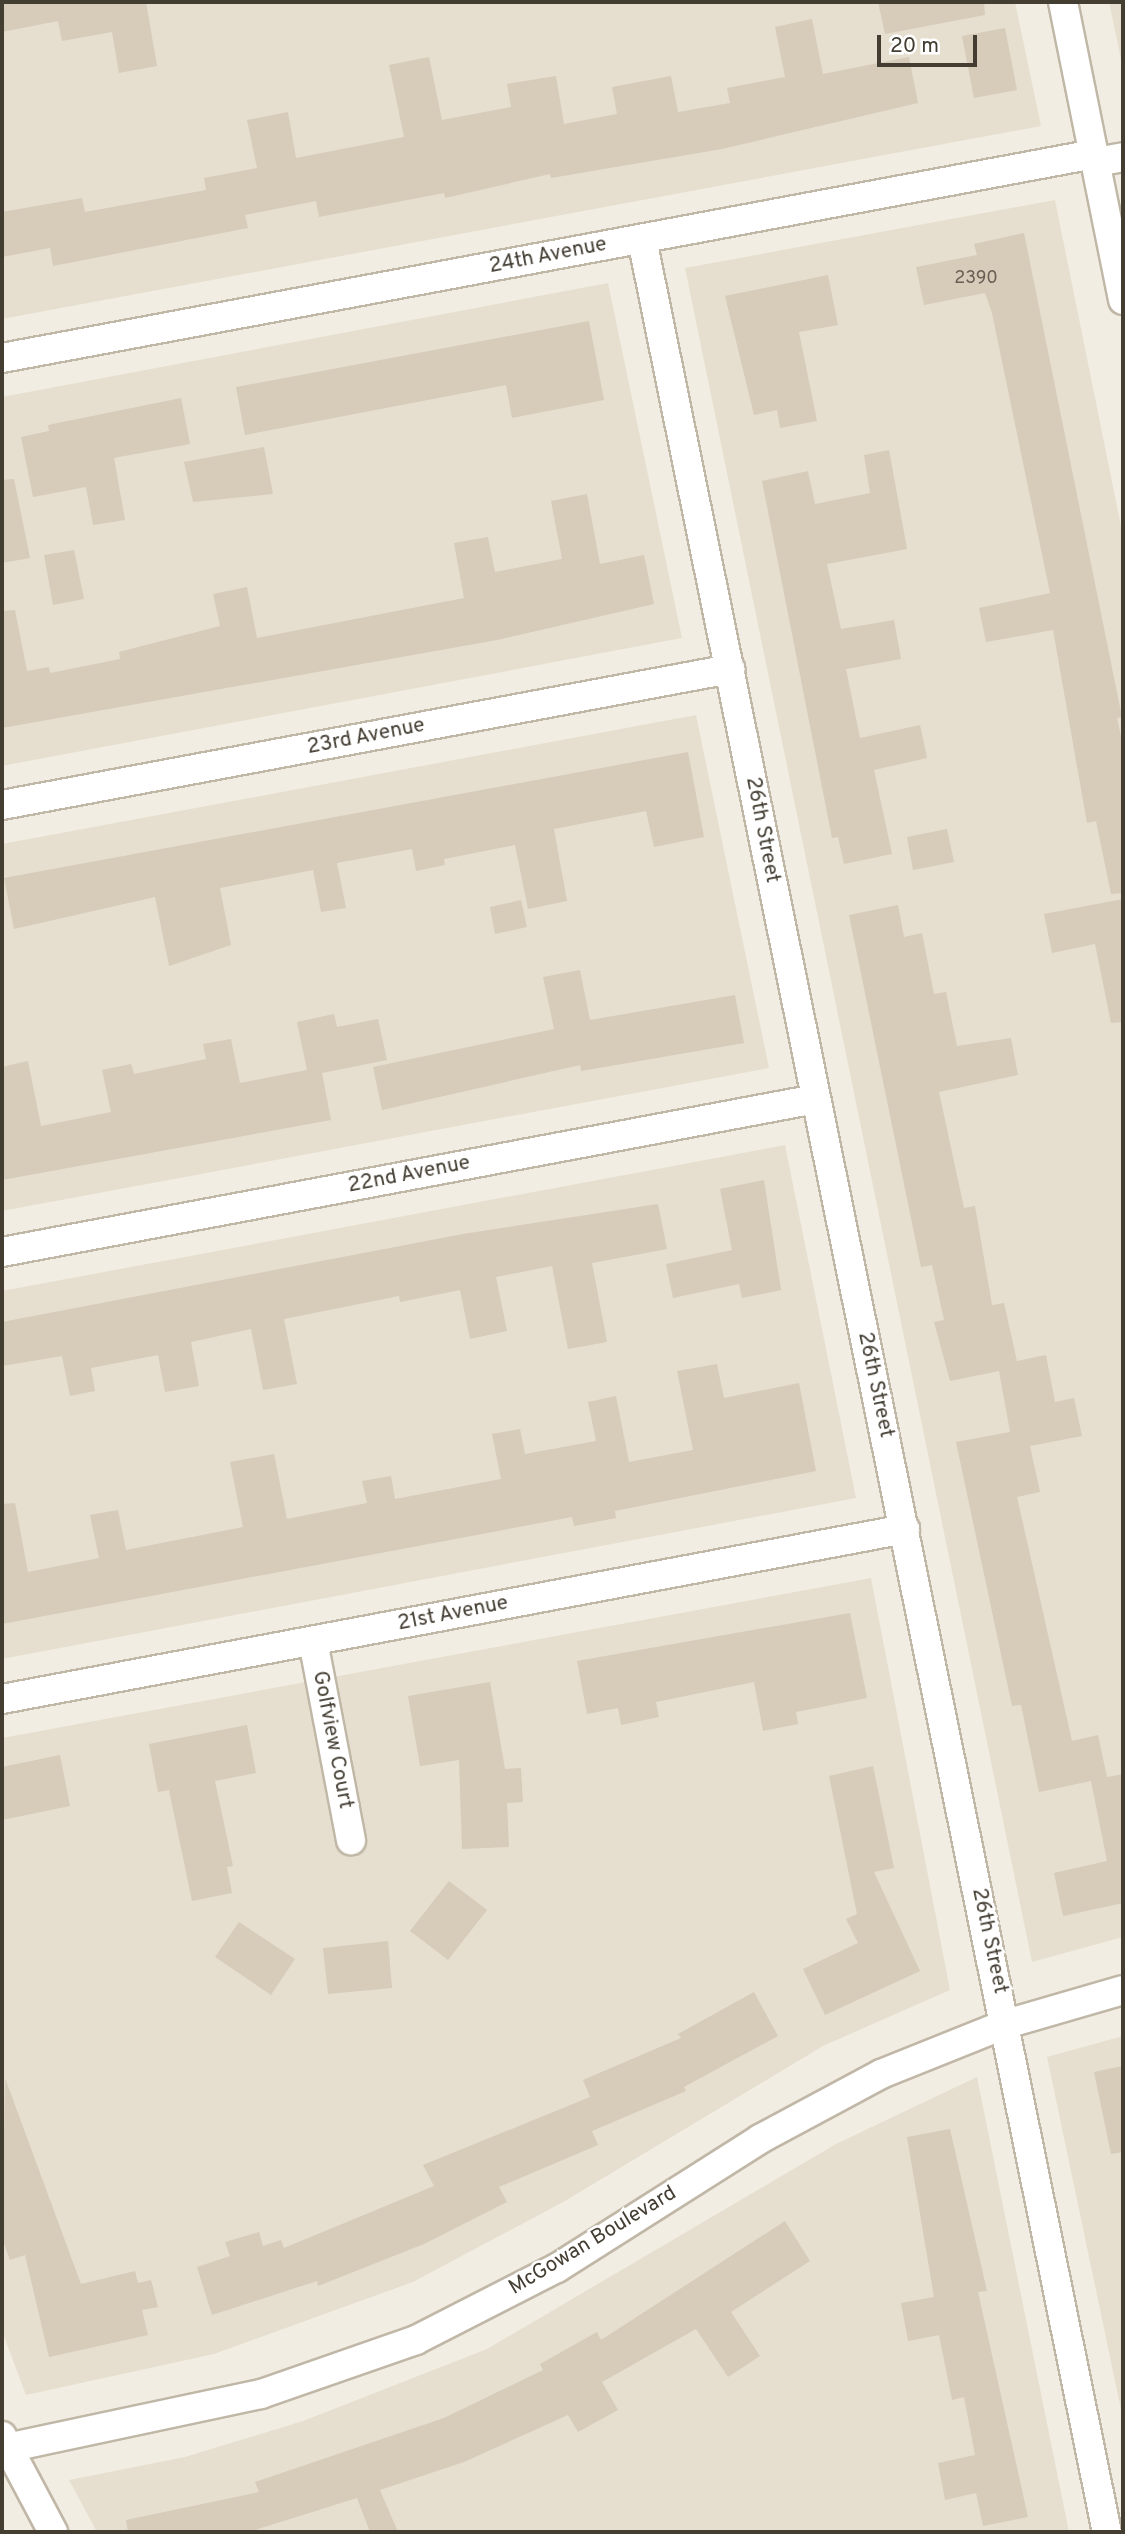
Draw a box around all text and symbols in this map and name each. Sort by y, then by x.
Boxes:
scale bar [880,21,980,65]
text: 20 m [890,33,939,60]
street label: 24th Avenue [487,232,609,280]
house number: 2390 [954,268,998,290]
street label: 23rd Avenue [305,713,427,761]
street label: 26th Street [739,775,785,885]
street label: 22nd Avenue [345,1151,473,1199]
street label: 26th Street [852,1330,898,1440]
street label: 21st Avenue [395,1591,511,1637]
street label: Golfview Court [306,1669,358,1811]
street label: 26th Street [966,1886,1012,1996]
street label: McGowan Boulevard [505,2181,681,2301]

